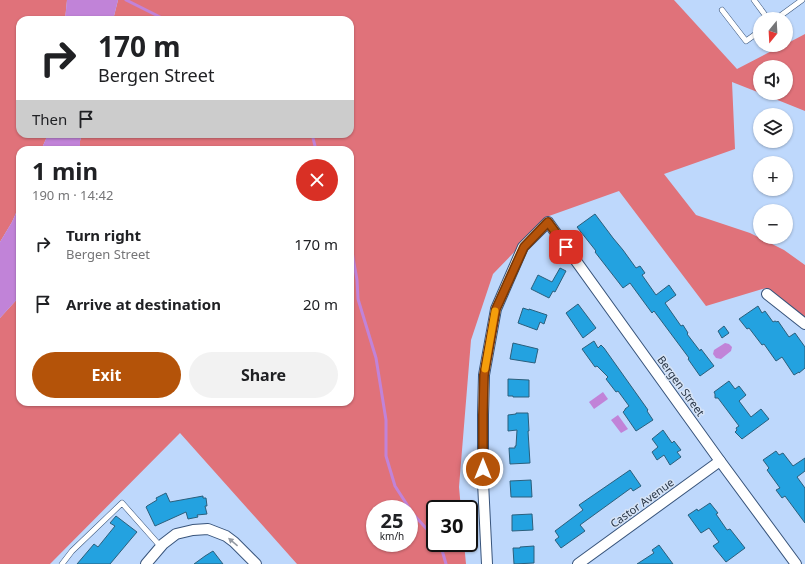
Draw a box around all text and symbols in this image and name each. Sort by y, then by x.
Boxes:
north arrow [753,12,793,52]
map controls [753,12,793,244]
text: 170 m [98,27,181,65]
icon: right [32,32,84,84]
button: sound [753,60,793,100]
text: Bergen Street [98,63,214,87]
icon: arrive [75,108,97,130]
button: layers [753,108,793,148]
text: Then [32,109,67,129]
text: 1 min [32,154,98,187]
button: + [753,156,793,196]
button: close [296,159,338,201]
text: 190 m · 14:42 [32,186,113,204]
button: − [753,204,793,244]
text: Turn right [66,225,141,245]
pin [549,230,583,264]
icon: right [32,233,54,255]
text: 170 m [294,234,338,254]
icon: arrive [555,236,577,258]
text: Bergen Street [66,245,150,263]
icon: arrive [32,293,54,315]
text: Arrive at destination [66,294,221,314]
text: 20 m [303,294,338,314]
button: Exit [32,352,181,398]
button: Share [189,352,338,398]
street label: Bergen Street [654,353,708,419]
position arrow [462,448,504,490]
street label: Castor Avenue [607,474,676,531]
speed limit sign: 30 [426,500,478,552]
text: 25 [381,507,403,534]
text: km/h [380,529,404,543]
one-way arrow [228,537,238,546]

